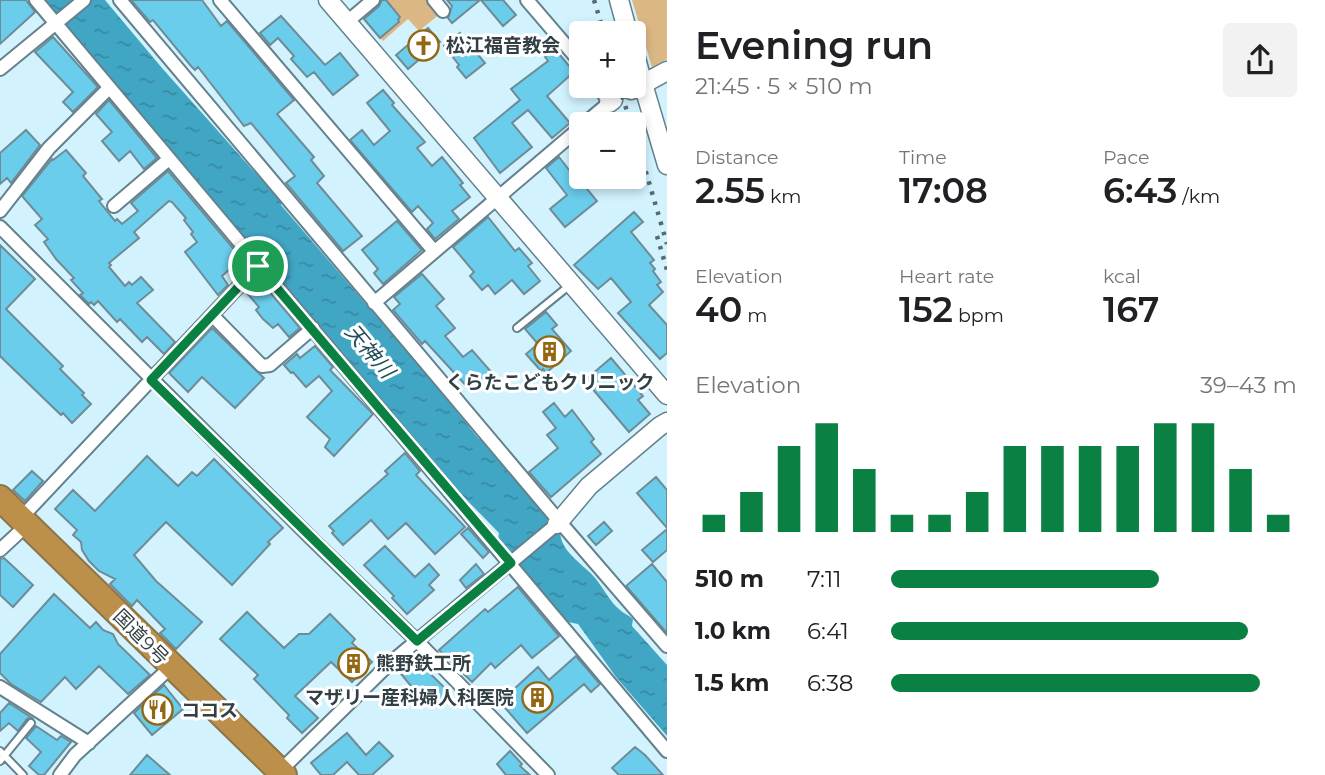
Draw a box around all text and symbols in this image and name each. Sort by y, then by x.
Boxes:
map controls [569,21,646,189]
button: + [569,21,646,98]
text: Evening run [695,22,933,69]
button: share [1223,23,1297,97]
church icon: 松江福音教会 [406,28,440,62]
place label: 松江福音教会 [446,34,560,57]
text: 21:45 · 5 × 510 m [695,72,873,100]
button: − [569,112,646,189]
text: Distance [695,146,778,169]
text: Time [899,146,947,169]
text: Pace [1103,146,1150,169]
text: 2.55 [695,169,765,212]
text: 17:08 [899,169,988,212]
text: 6:43 [1103,169,1177,212]
text: km [765,185,801,208]
text: /km [1177,185,1220,208]
pin [228,236,288,296]
icon: arrive [239,247,277,285]
text: Elevation [695,265,783,288]
text: Heart rate [899,265,994,288]
text: kcal [1103,265,1141,288]
text: 40 [695,288,742,331]
text: 152 [899,288,953,331]
text: 167 [1103,288,1159,331]
text: m [742,304,767,327]
text: bpm [953,304,1004,327]
water label: 天神川 [340,319,401,385]
building icon: くらたこどもクリニック [533,334,567,368]
place label: くらたこどもクリニック [445,371,655,394]
text: Elevation [695,371,801,399]
text: 39–43 m [1200,371,1297,399]
text: 510 m [695,565,764,593]
text: 7:11 [807,565,842,593]
street label: 国道9号 [109,605,173,669]
text: 1.0 km [695,617,771,645]
text: 6:41 [807,617,849,645]
building icon: 熊野鉄工所 [336,646,370,680]
place label: 熊野鉄工所 [376,652,471,675]
text: 1.5 km [695,669,769,697]
text: 6:38 [807,669,854,697]
building icon: マザリー産科婦人科医院 [520,680,554,714]
place label: マザリー産科婦人科医院 [305,686,514,709]
restaurant icon: ココス [141,693,175,727]
place label: ココス [181,699,238,722]

